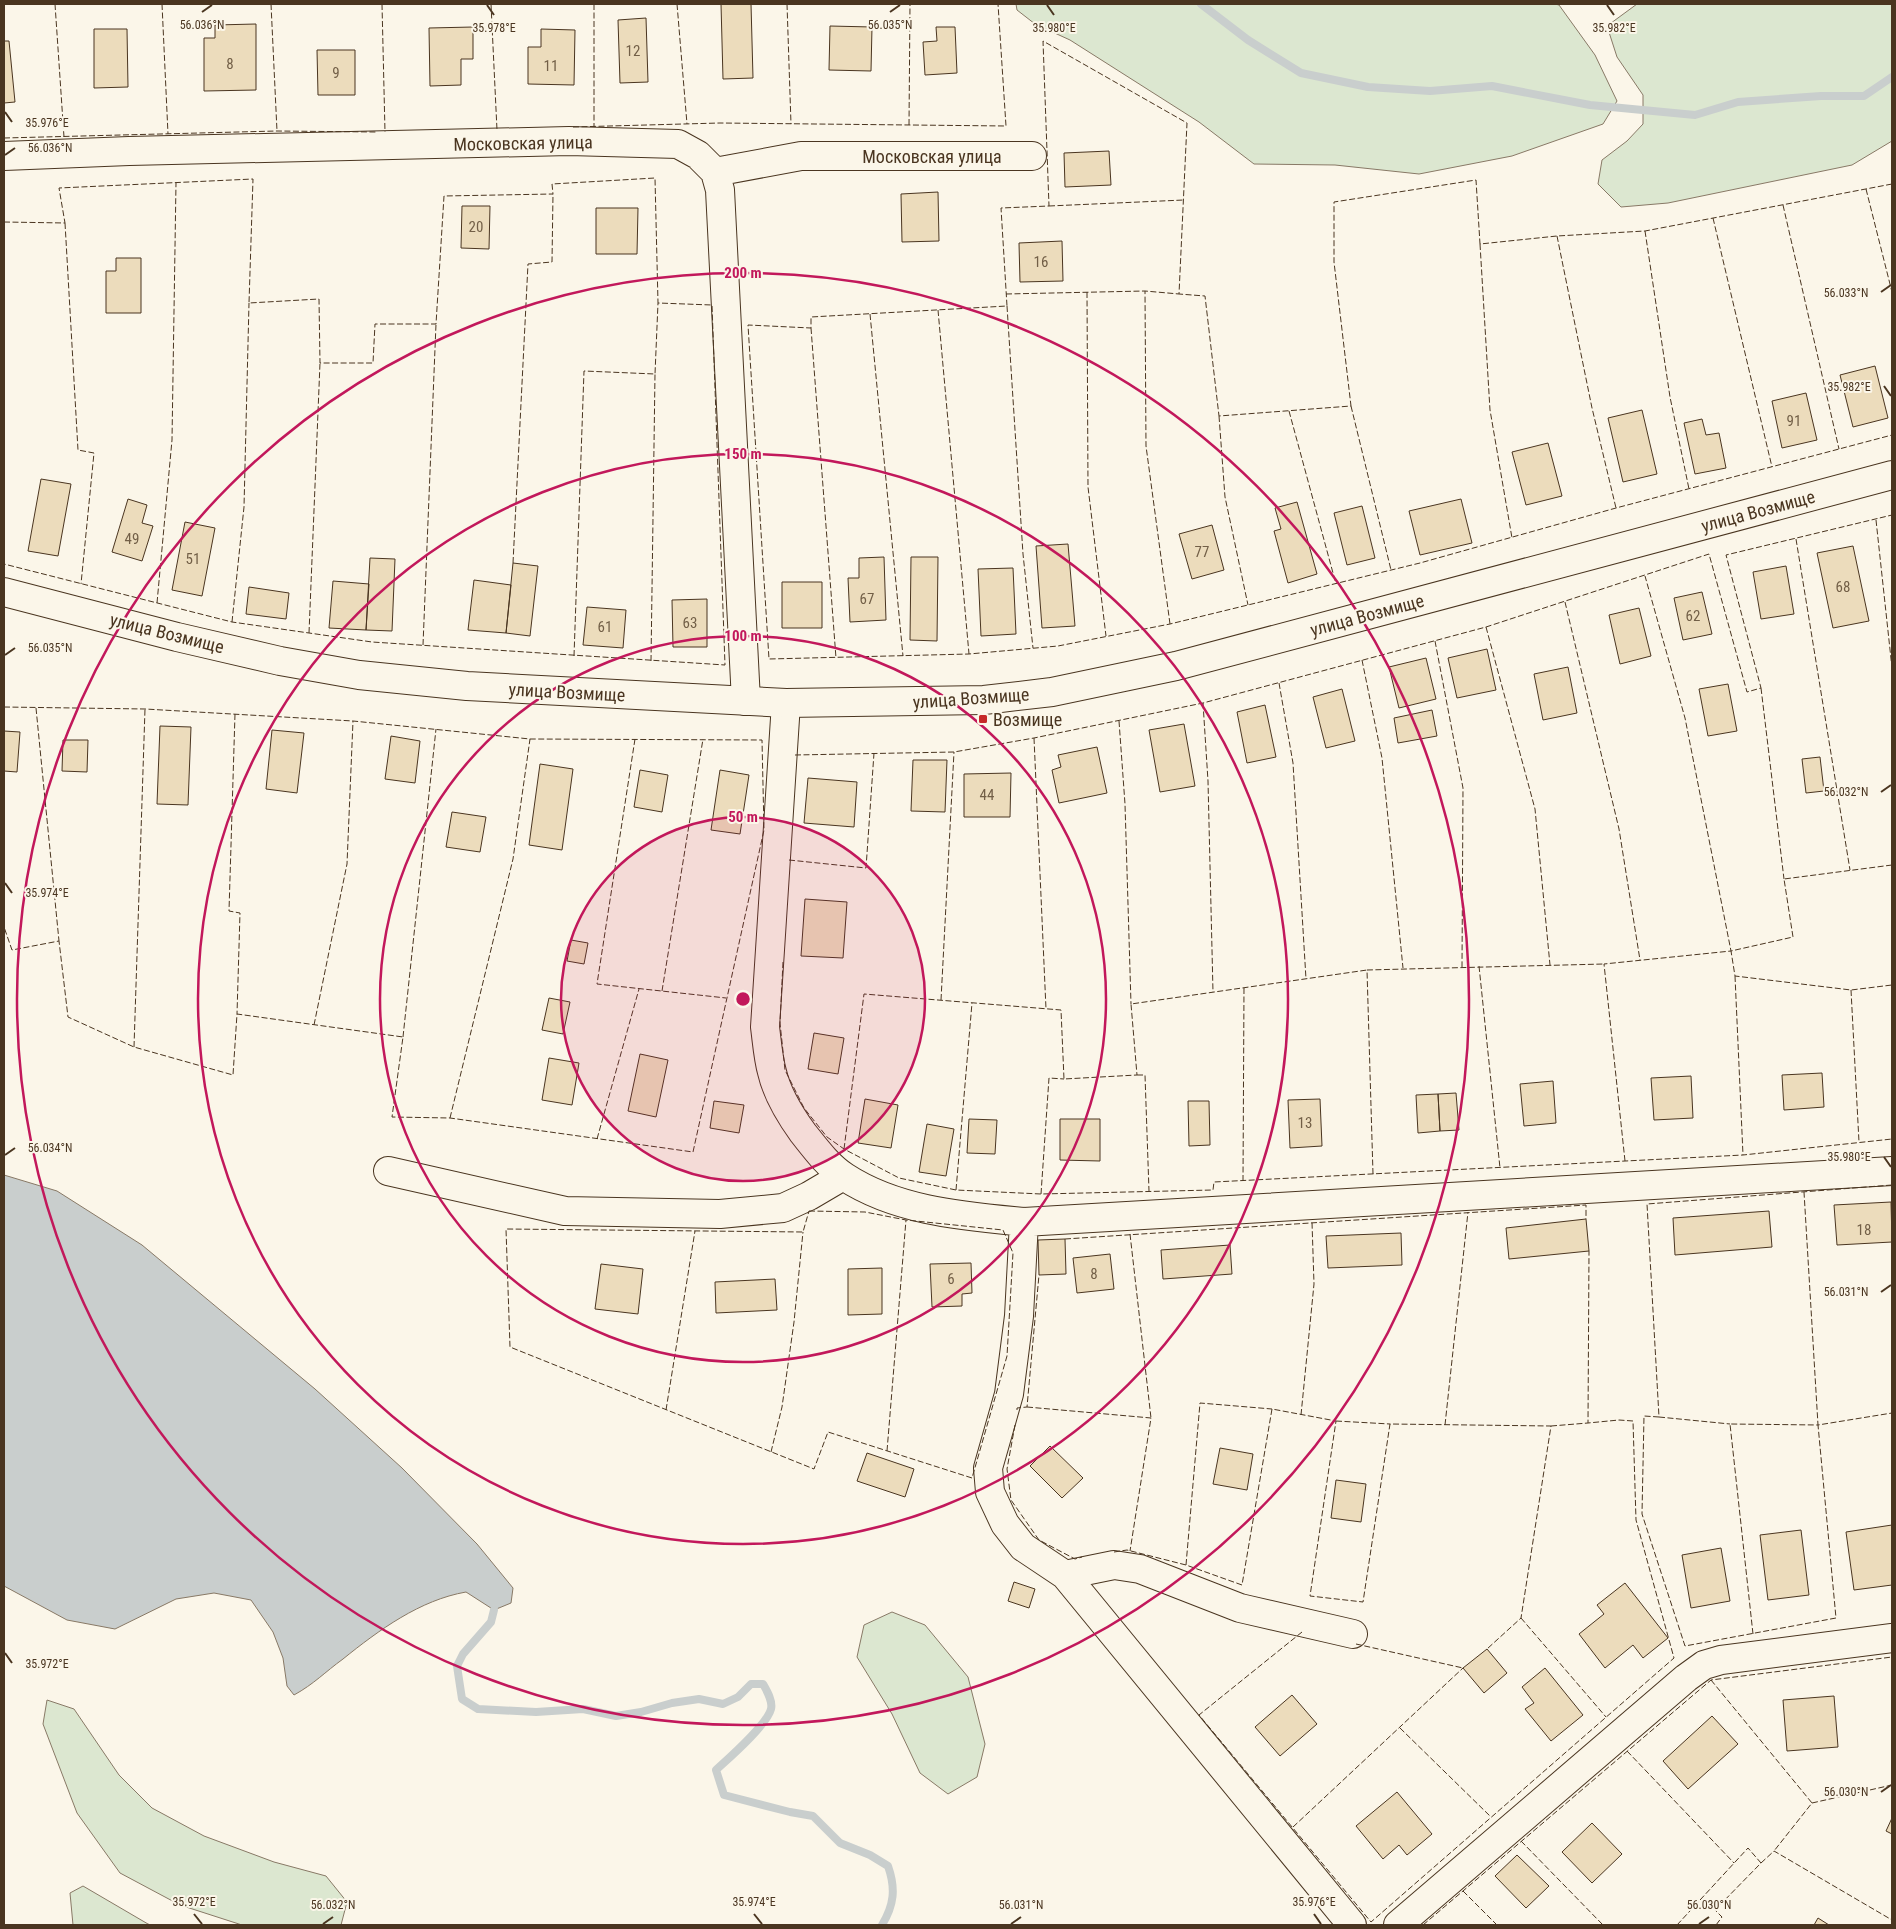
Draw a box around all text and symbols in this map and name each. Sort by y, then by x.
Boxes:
text: 56.036°N [180,18,224,32]
text: 56.035°N [868,18,912,32]
text: 35.978°E [472,21,516,35]
text: 35.980°E [1032,21,1076,35]
text: 35.982°E [1592,21,1636,35]
house number: 12 [626,42,640,60]
house number: 8 [226,55,234,73]
house number: 11 [544,57,558,75]
house number: 9 [332,64,340,82]
text: 35.976°E [25,116,69,130]
street label: Московская улица [453,131,593,155]
text: 56.036°N [28,141,72,155]
street label: Московская улица [862,146,1002,167]
house number: 20 [469,218,483,236]
house number: 16 [1034,253,1048,271]
text: 200 m [724,264,762,282]
text: 56.033°N [1824,286,1868,300]
text: 35.982°E [1827,380,1871,394]
house number: 91 [1787,412,1801,430]
text: 150 m [724,445,762,463]
street label: улица Возмище [1699,486,1817,536]
house number: 49 [125,530,139,548]
house number: 77 [1195,543,1209,561]
house number: 51 [186,550,200,568]
house number: 68 [1836,578,1850,596]
house number: 67 [860,590,874,608]
street label: улица Возмище [1308,590,1426,640]
house number: 62 [1686,607,1700,625]
street label: улица Возмище [108,609,226,657]
house number: 63 [683,614,697,632]
house number: 61 [598,618,612,636]
text: 100 m [724,627,762,645]
text: 56.035°N [28,641,72,655]
street label: улица Возмище [508,678,626,706]
street label: улица Возмище [912,683,1030,713]
place label: Возмище [993,709,1062,730]
marker: Возмище [977,713,989,725]
text: 56.032°N [1824,785,1868,799]
house number: 44 [980,786,994,804]
text: 50 m [728,808,758,826]
text: 35.974°E [25,886,69,900]
centre of rings [734,990,752,1008]
house number: 13 [1298,1114,1312,1132]
text: 56.034°N [28,1141,72,1155]
text: 35.980°E [1827,1150,1871,1164]
house number: 18 [1857,1221,1871,1239]
house number: 8 [1090,1265,1098,1283]
house number: 6 [947,1270,955,1288]
text: 56.031°N [1824,1285,1868,1299]
text: 35.972°E [25,1657,69,1671]
text: 56.030°N [1824,1785,1868,1799]
text: 35.972°E [172,1895,216,1909]
text: 35.974°E [732,1895,776,1909]
text: 35.976°E [1292,1895,1336,1909]
text: 56.032°N [311,1898,355,1912]
text: 56.031°N [999,1898,1043,1912]
text: 56.030°N [1687,1898,1731,1912]

